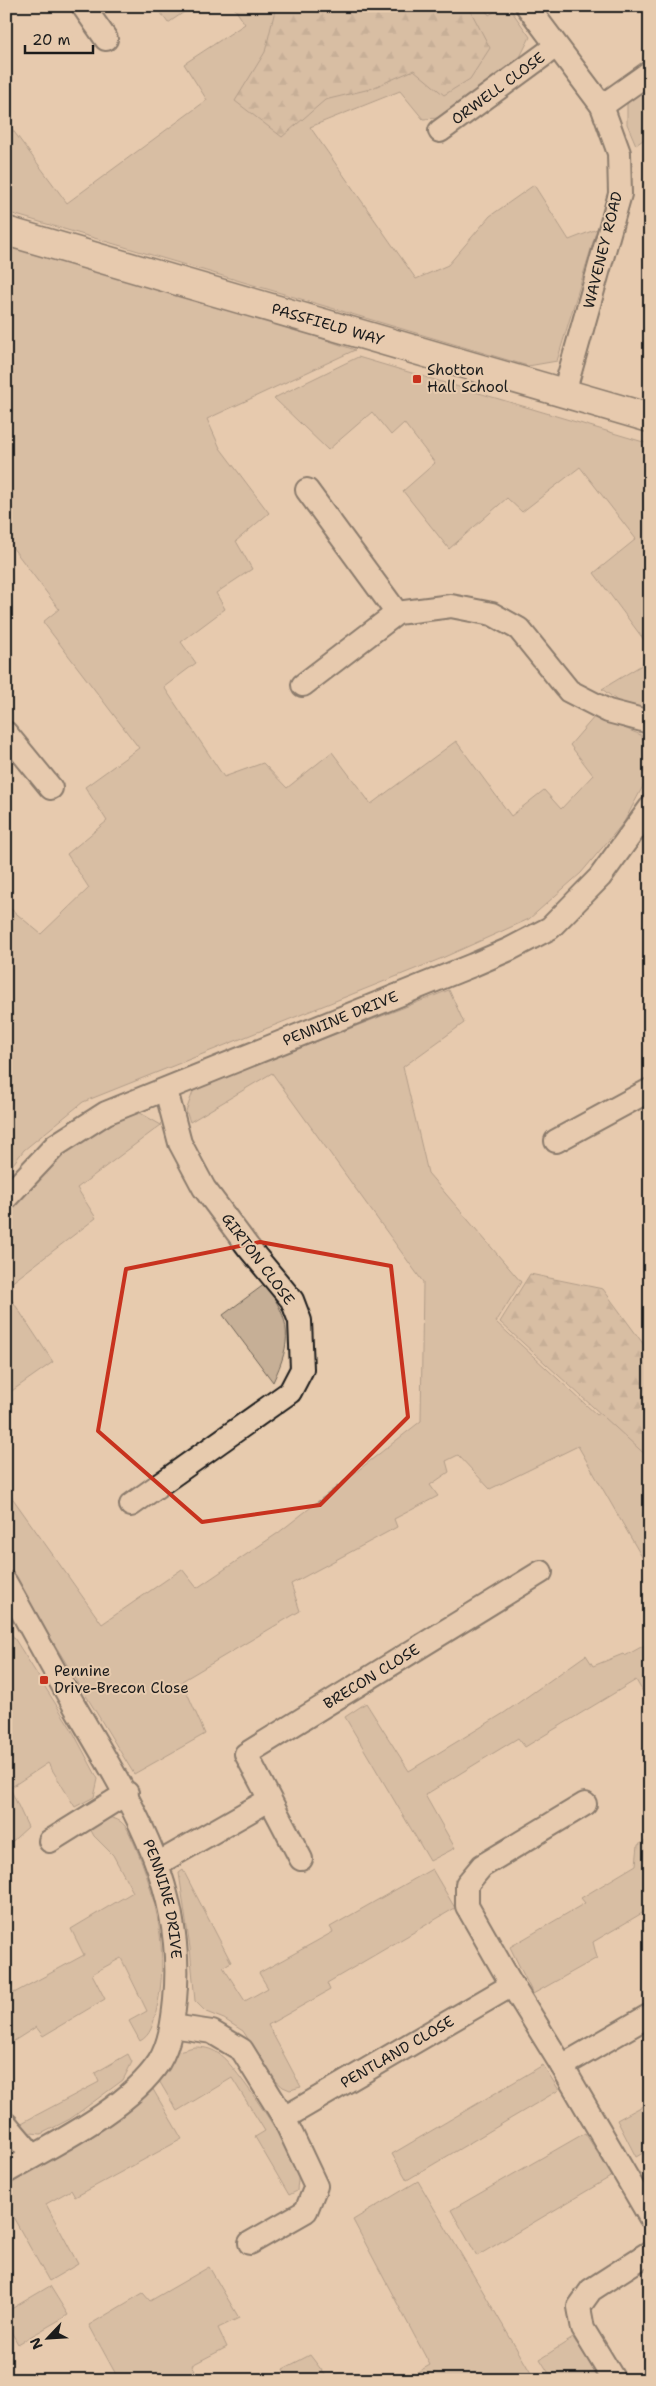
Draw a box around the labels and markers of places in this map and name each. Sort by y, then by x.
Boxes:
place label: Shotton Hall School [427,360,509,397]
marker: Shotton Hall School [411,373,423,385]
place label: Pennine Drive-Brecon Close [54,1661,189,1698]
marker: Pennine Drive-Brecon Close [38,1674,50,1686]

